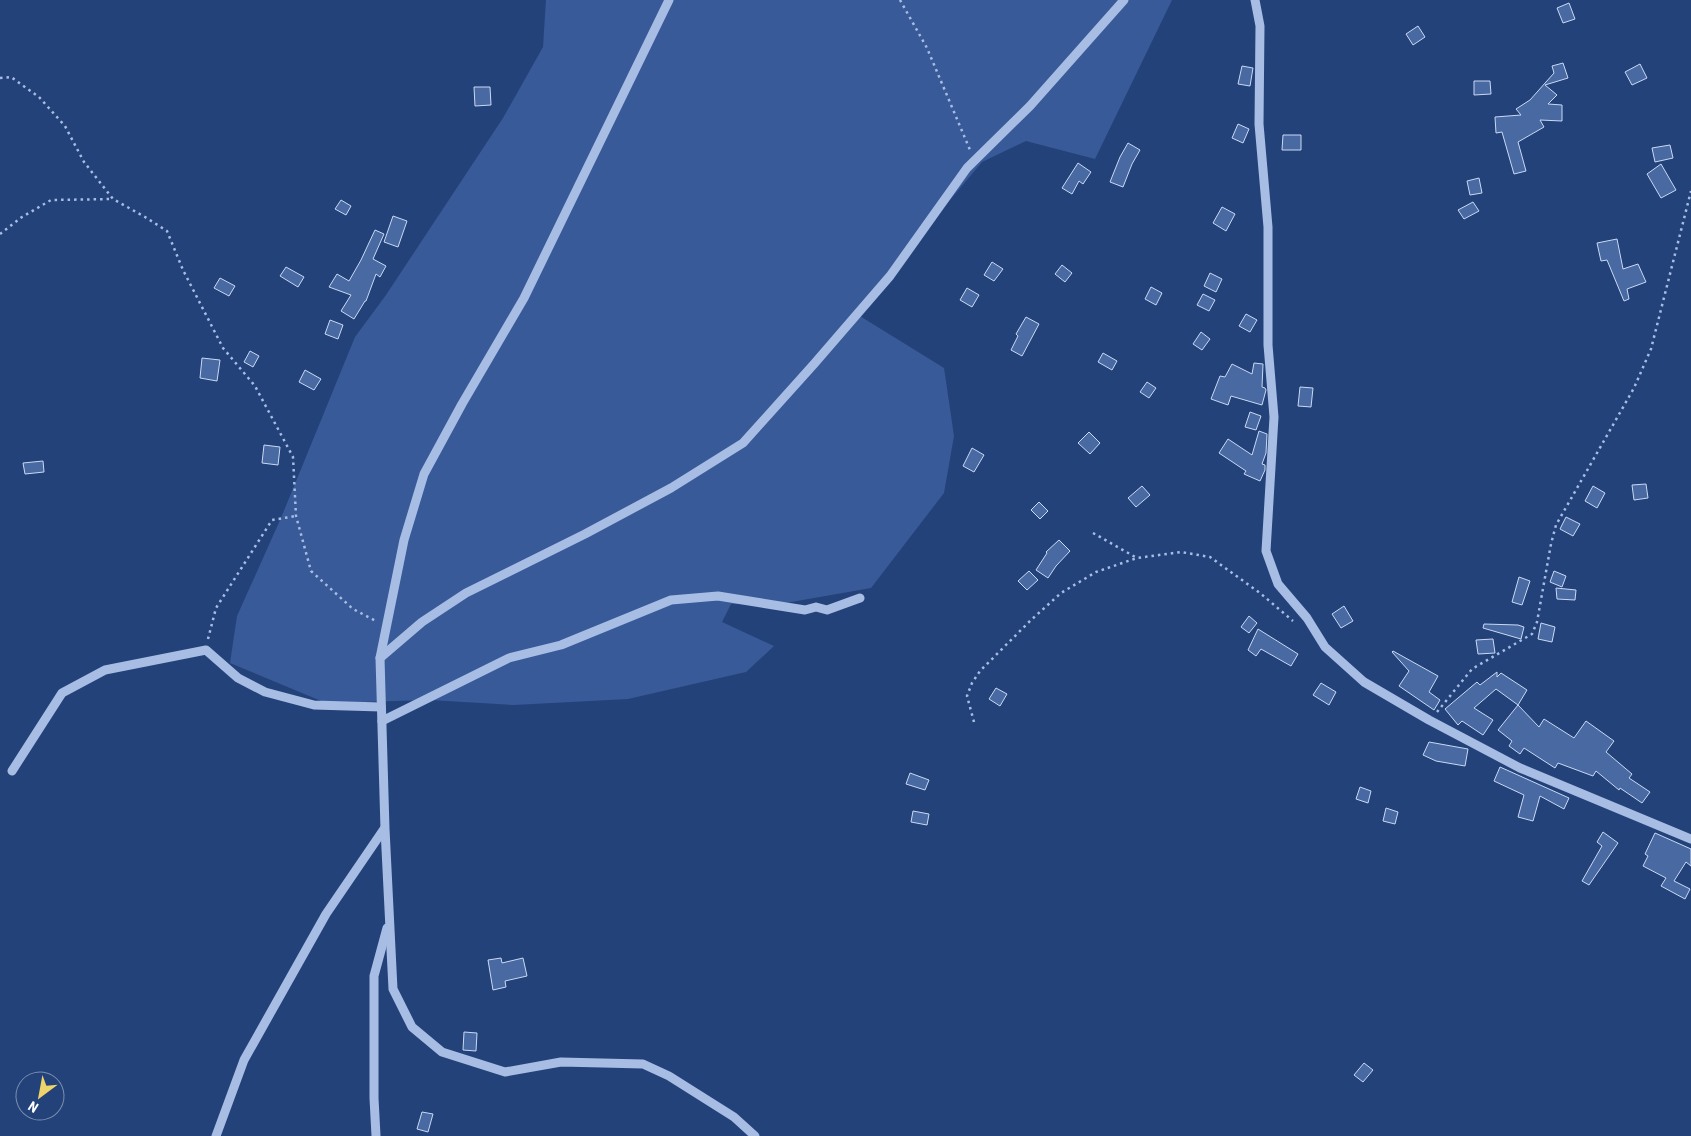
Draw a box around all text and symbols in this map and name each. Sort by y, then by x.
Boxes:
north arrow [15,1071,65,1121]
text: N [25,1098,41,1116]

